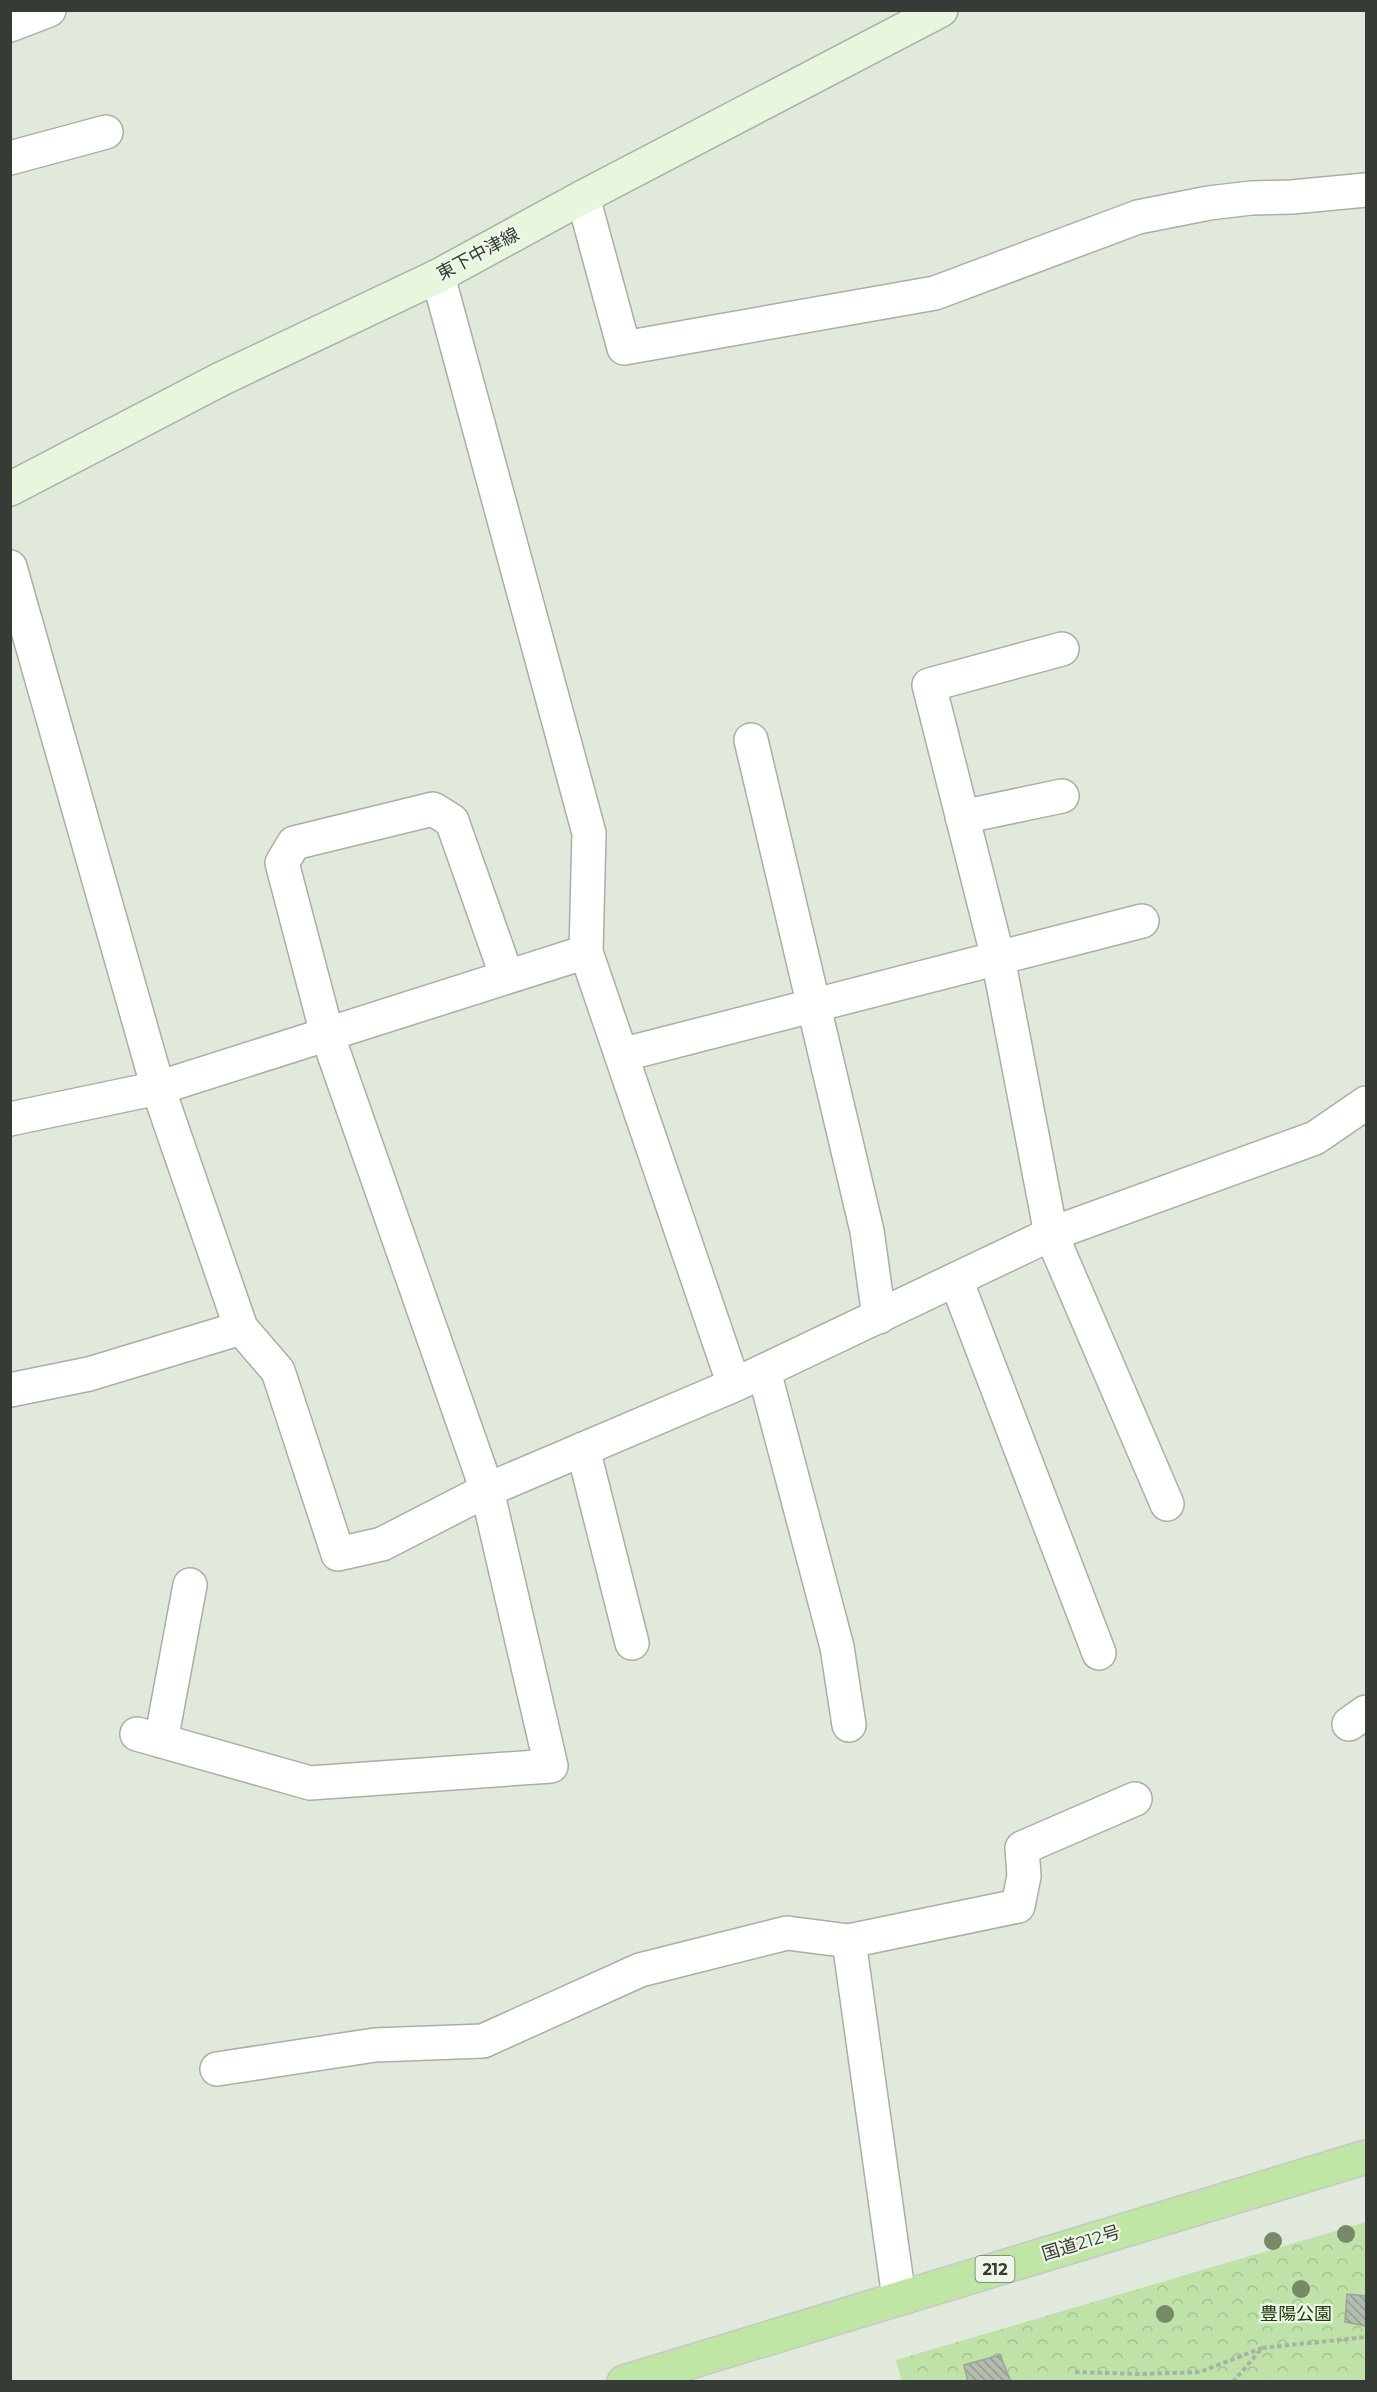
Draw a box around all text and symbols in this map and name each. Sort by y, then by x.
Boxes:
street label: 東下中津線 [433,223,523,285]
street label: 国道212号 [1039,2221,1123,2265]
road number: 212 [976,2256,1014,2282]
park label: 豊陽公園 [1260,2303,1332,2325]

